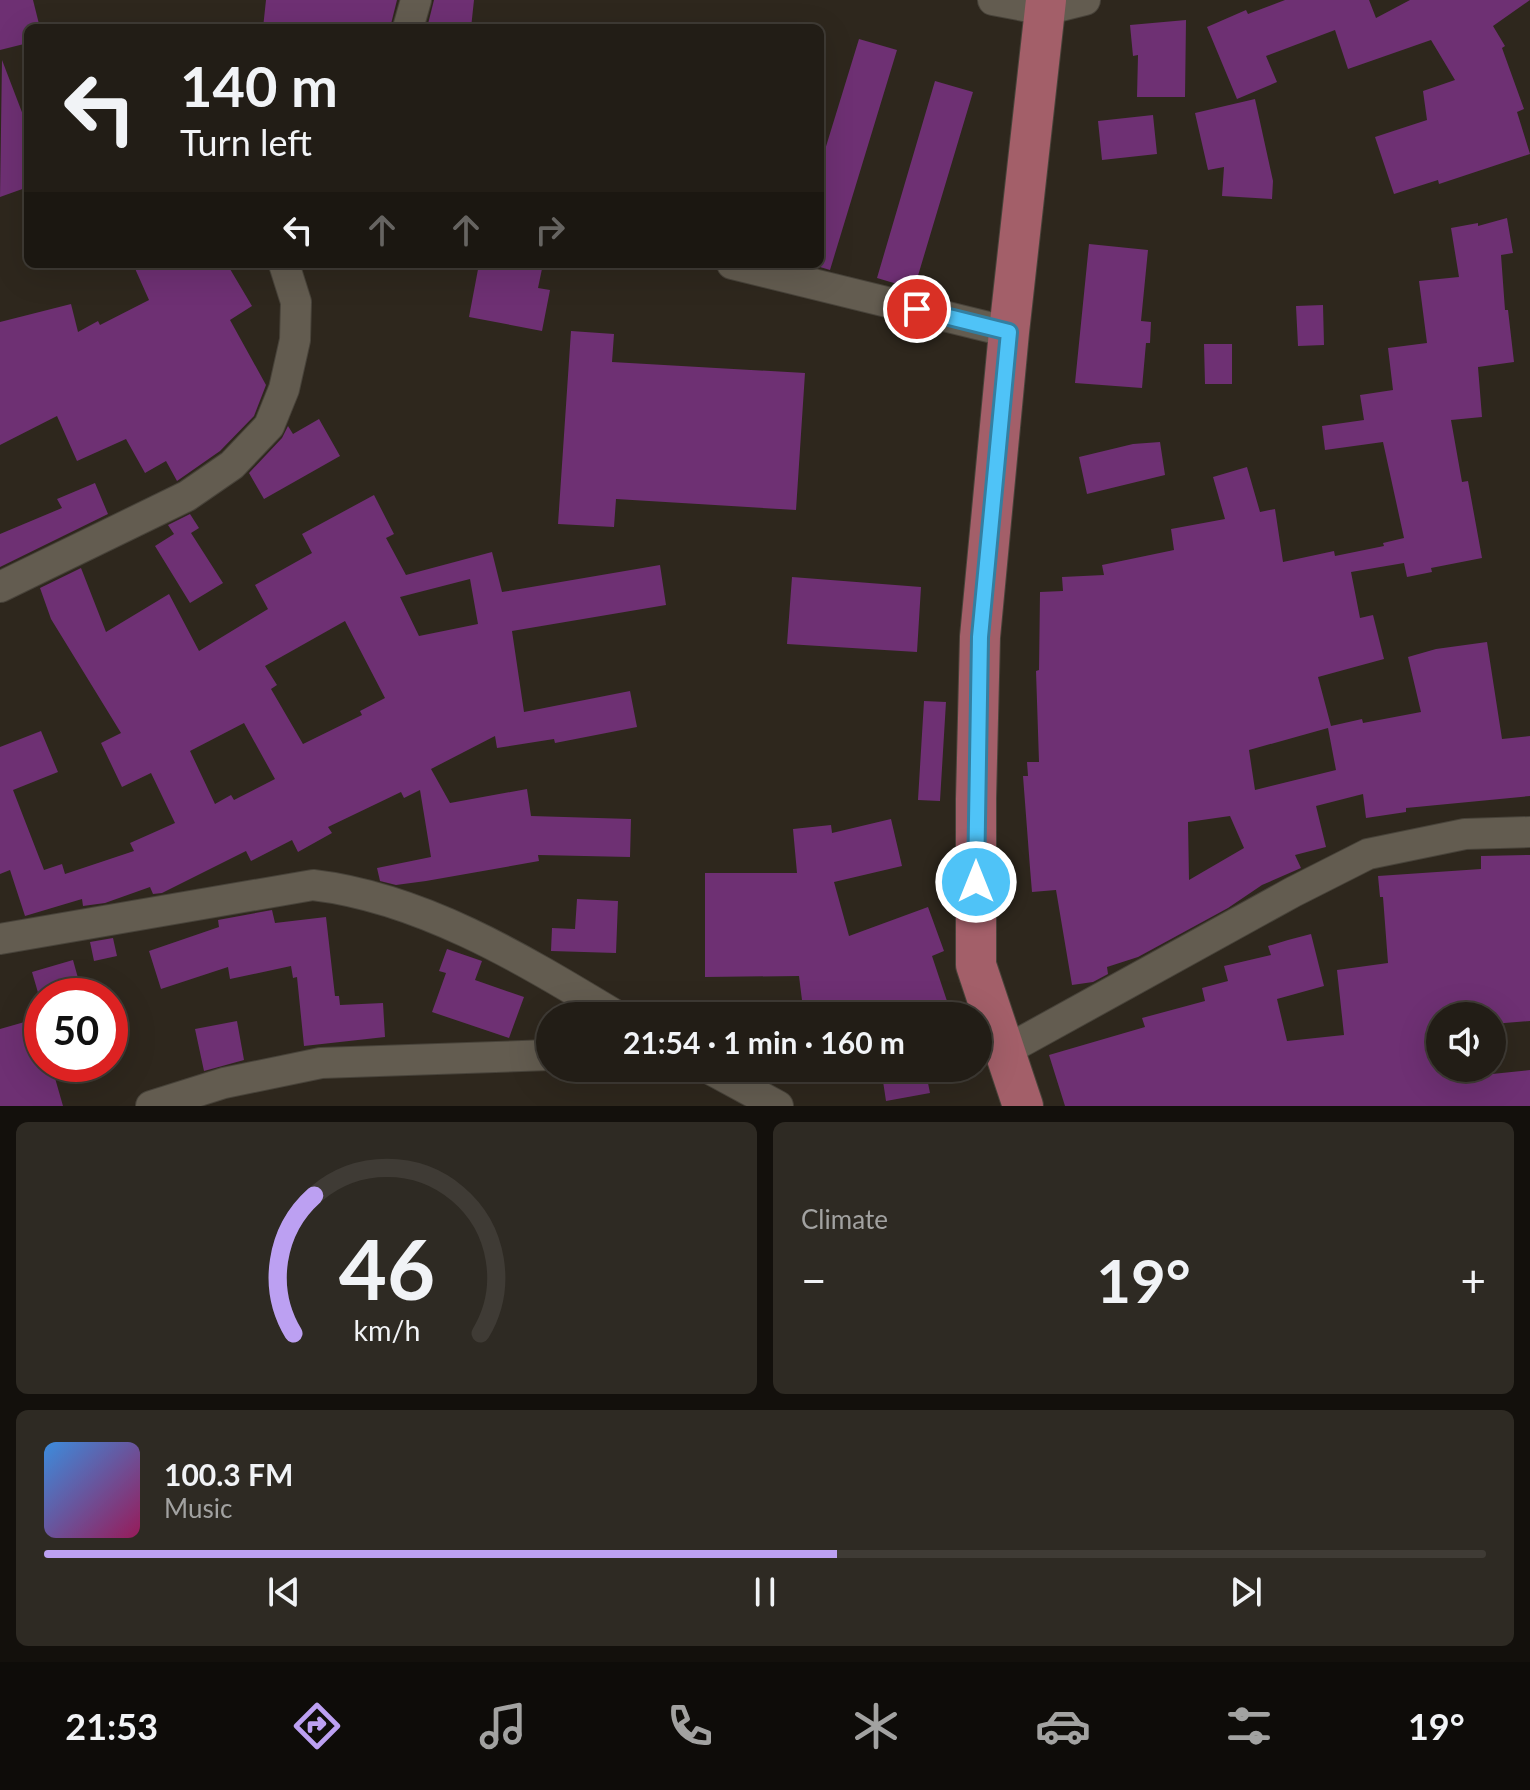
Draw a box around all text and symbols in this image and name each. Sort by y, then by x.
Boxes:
text: 140 m [180,52,338,119]
icon: left [48,56,152,160]
text: Turn left [180,120,312,164]
icon: left [276,208,320,252]
icon: ahead [360,208,404,252]
icon: ahead [444,208,488,252]
icon: right [528,208,572,252]
pin [883,275,951,343]
icon: arrive [895,287,939,331]
position arrow [934,840,1018,924]
speed limit sign: 50 [24,978,128,1082]
map controls [1426,1002,1506,1082]
button: sound [1426,1002,1506,1082]
text: 21:54 · 1 min · 160 m [623,1024,905,1060]
text: Climate [801,1203,888,1235]
text: 46 [338,1218,435,1318]
text: 19° [1096,1244,1191,1316]
text: − [801,1254,827,1306]
text: + [1460,1254,1486,1306]
text: km/h [353,1313,420,1347]
text: 100.3 FM [164,1456,293,1492]
text: Music [164,1492,232,1524]
icon: previous [262,1570,306,1614]
icon: pause [743,1570,787,1614]
icon: next [1224,1570,1268,1614]
icon: directions [289,1698,345,1754]
icon: music [475,1698,531,1754]
icon: phone [662,1698,718,1754]
icon: climate [848,1698,904,1754]
icon: car [1035,1698,1091,1754]
icon: filters [1221,1698,1277,1754]
text: 21:53 [65,1704,158,1748]
text: 19° [1408,1704,1465,1748]

